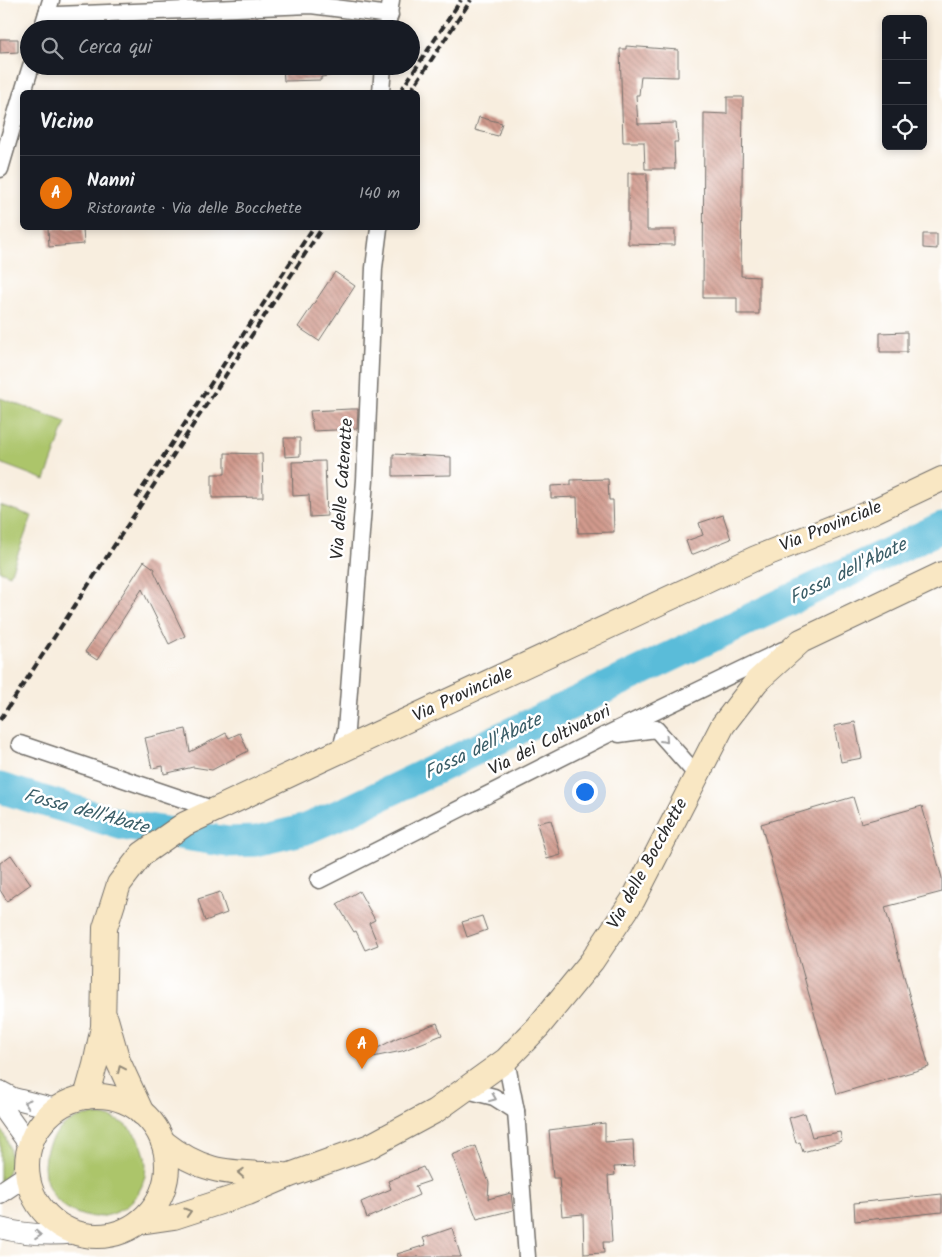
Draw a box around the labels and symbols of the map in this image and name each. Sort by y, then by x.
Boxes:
street label: Via delle Cateratte [324,417,362,561]
street label: Via Provinciale [775,493,887,561]
water label: Fossa dell'Abate [784,529,914,613]
street label: Via Provinciale [408,659,518,731]
street label: Via dei Coltivatori [484,697,617,784]
water label: Fossa dell'Abate [419,704,549,788]
one-way arrow [660,734,669,743]
your location [572,779,598,805]
water label: Fossa dell'Abate [20,781,154,844]
street label: Via delle Bocchette [600,793,696,935]
pin: A [346,1028,378,1069]
one-way arrow [118,1065,128,1074]
one-way arrow [488,1092,497,1102]
one-way arrow [23,1098,32,1108]
one-way arrow [237,1167,245,1178]
one-way arrow [183,1208,191,1218]
one-way arrow [34,1229,42,1240]

